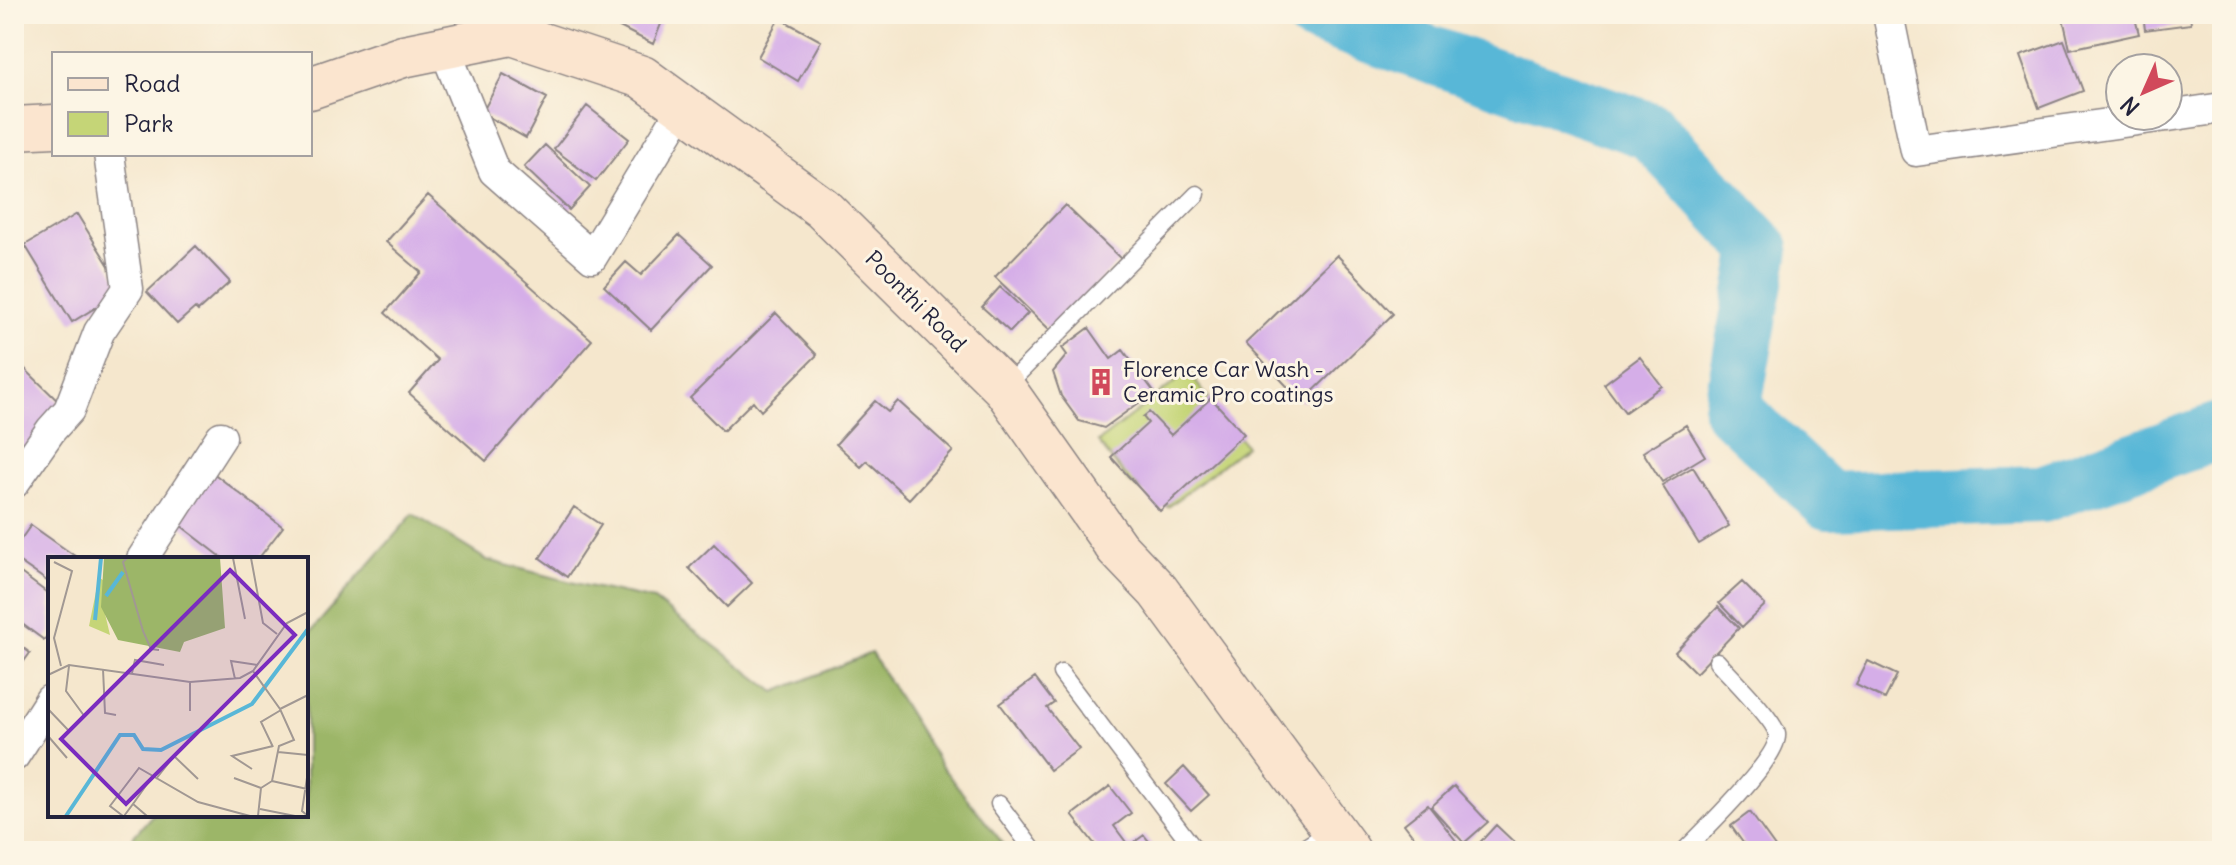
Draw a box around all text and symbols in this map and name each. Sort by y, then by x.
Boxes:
legend [52,52,312,156]
north arrow [2104,52,2184,132]
text: Road [124,68,180,98]
text: N [2115,91,2145,121]
text: Park [124,108,174,138]
street label: Poonthi Road [859,244,973,358]
place label: Florence Car Wash - Ceramic Pro coatings [1123,355,1334,408]
building icon: Florence Car Wash - Ceramic Pro coatings [1086,367,1116,397]
inset map [48,557,308,817]

